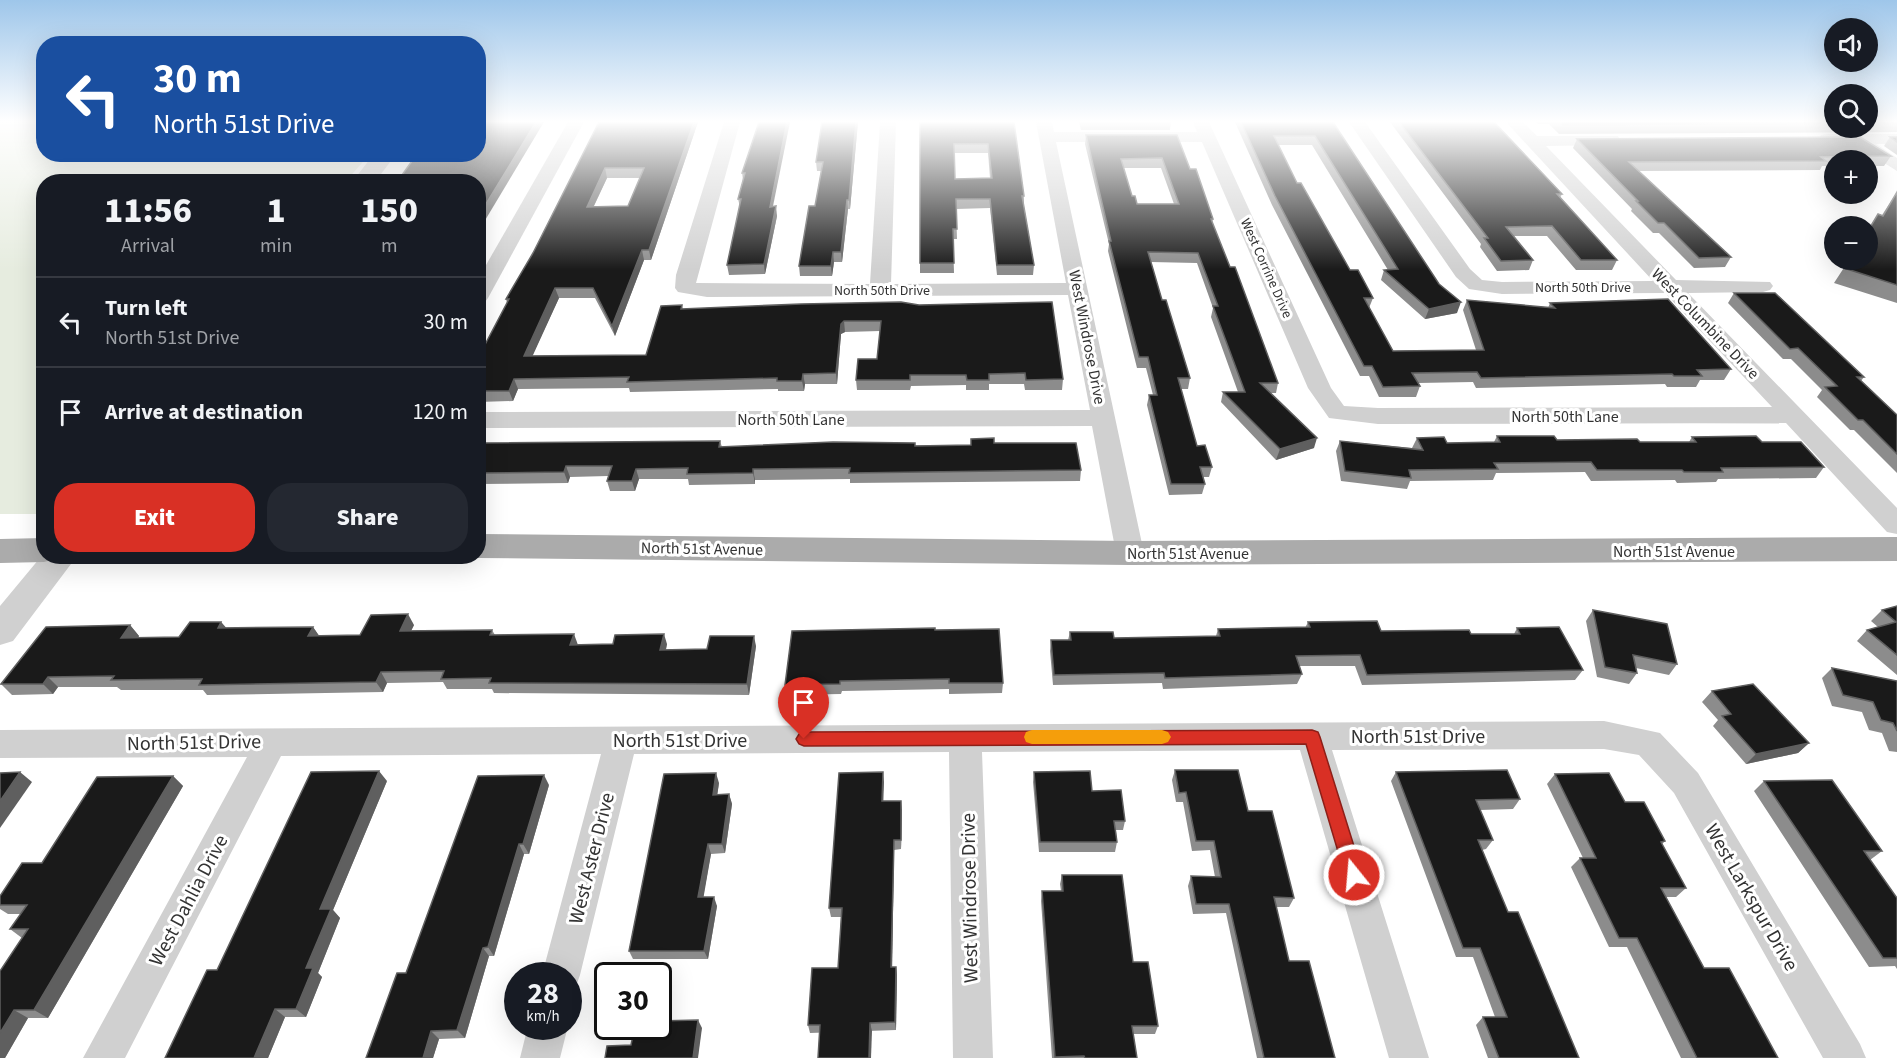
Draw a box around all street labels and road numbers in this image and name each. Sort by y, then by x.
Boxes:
street label: West Corrine Drive [1235,215,1297,322]
street label: West Columbine Drive [1646,263,1764,384]
street label: West Windrose Drive [1063,268,1111,406]
street label: North 50th Drive [1535,278,1631,298]
street label: North 50th Drive [834,281,930,301]
street label: North 50th Lane [1511,406,1619,428]
street label: North 50th Lane [737,409,845,431]
street label: North 51st Avenue [641,537,763,561]
street label: North 51st Avenue [1613,541,1735,563]
street label: North 51st Avenue [1127,543,1249,565]
street label: North 51st Drive [1351,723,1485,751]
street label: North 51st Drive [613,727,747,755]
street label: North 51st Drive [127,728,261,758]
street label: West Aster Drive [562,790,622,927]
street label: West Windrose Drive [955,813,985,983]
street label: West Larkspur Drive [1698,819,1805,976]
street label: West Dahlia Drive [142,830,235,971]

